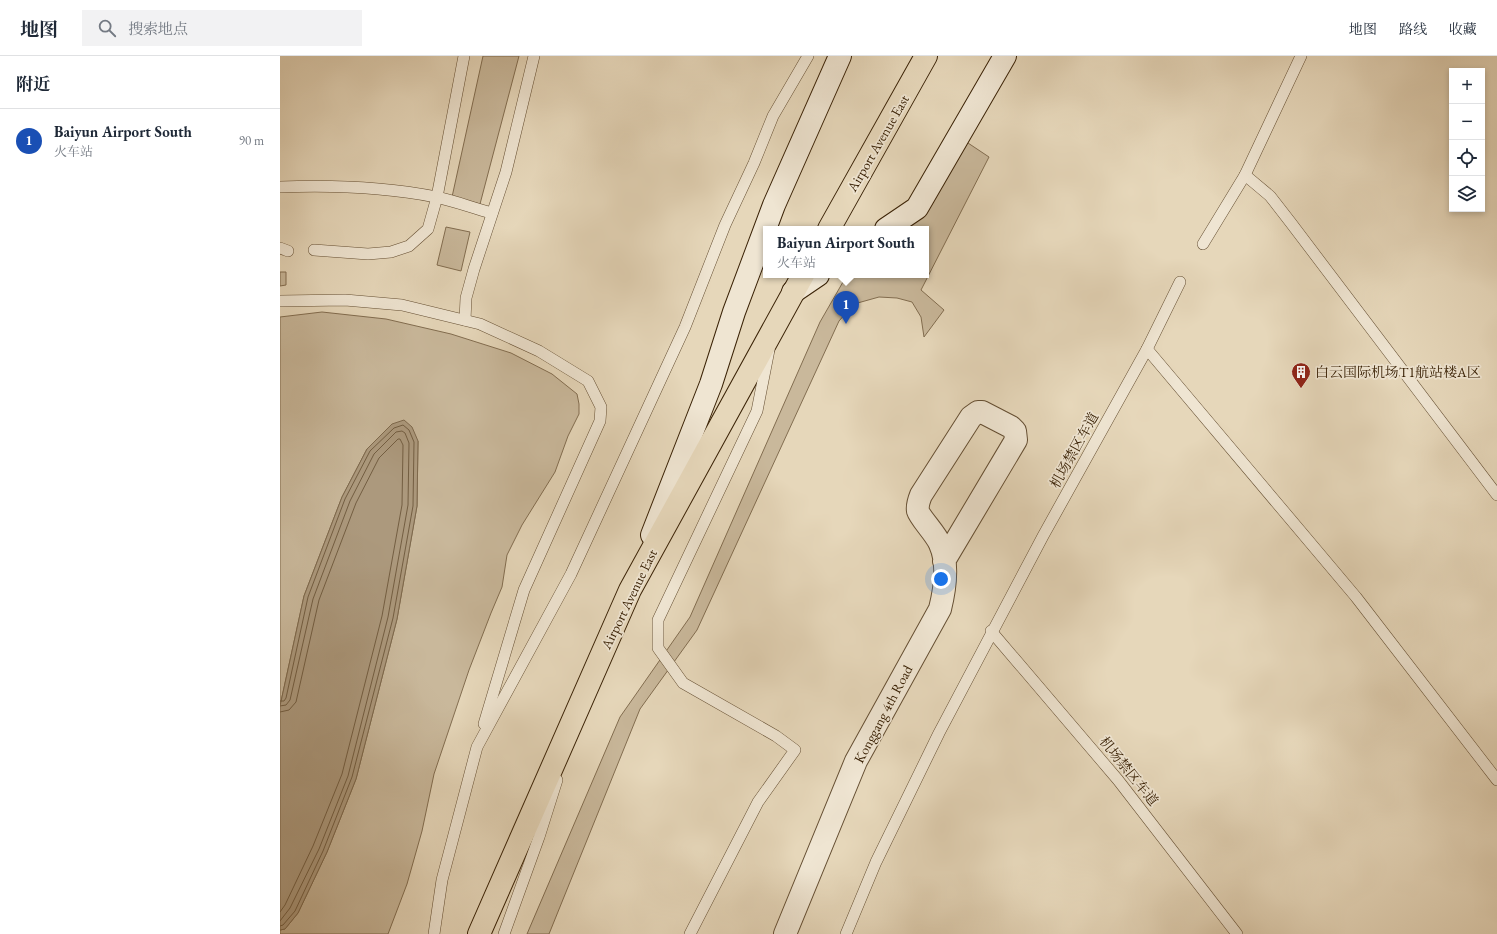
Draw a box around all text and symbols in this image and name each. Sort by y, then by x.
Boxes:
search box [82,10,362,46]
text: 地图 [20,17,58,42]
icon: search [96,17,118,39]
text: 搜索地点 [128,19,188,38]
text: 地图 [1349,20,1377,38]
text: 路线 [1399,20,1427,38]
text: 收藏 [1449,20,1477,38]
map controls [1449,68,1485,212]
button: + [1449,68,1485,104]
text: 附近 [16,73,50,95]
street label: Airport Avenue East [842,91,913,196]
button: − [1449,104,1485,140]
text: Baiyun Airport South [54,122,192,141]
text: 1 [26,132,32,149]
text: 90 m [239,132,264,149]
button: locate [1449,140,1485,176]
text: 火车站 [54,143,93,160]
button: layers [1449,176,1485,212]
popup [763,226,929,278]
text: Baiyun Airport South [777,233,915,252]
text: 火车站 [777,254,816,271]
pin: 1 [833,291,859,324]
building icon: 白云国际机场T1航站楼A区 [1290,361,1312,389]
place label: 白云国际机场T1航站楼A区 [1315,363,1481,381]
street label: 机场禁区车道 [1046,409,1102,491]
street label: Airport Avenue East [597,546,661,653]
your location [931,569,951,589]
street label: Konggang 4th Road [850,661,917,766]
street label: 机场禁区车道 [1096,733,1162,809]

